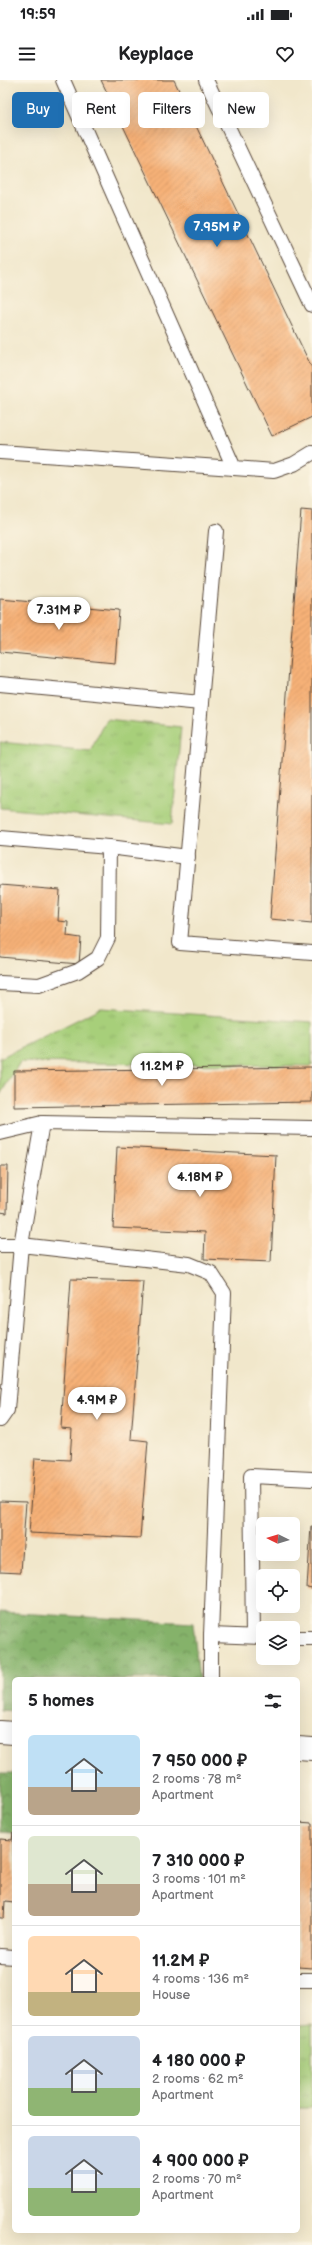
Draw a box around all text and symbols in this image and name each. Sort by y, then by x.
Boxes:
text: 19:59 [20,5,56,24]
icon: menu [16,43,38,65]
icon: heart [274,43,296,65]
text: Keyplace [118,44,194,65]
chip: Buy [12,92,64,128]
chip: Rent [72,92,130,128]
chip: Filters [138,92,205,128]
chip: New [213,92,269,128]
pin: 7.95M ₽ [180,214,254,248]
text: 7.95M ₽ [193,219,241,235]
pin: 7.31M ₽ [22,597,96,631]
text: 7.31M ₽ [36,602,82,618]
pin: 11.2M ₽ [125,1053,199,1087]
text: 11.2M ₽ [140,1058,184,1074]
pin: 4.18M ₽ [163,1164,237,1198]
text: 4.18M ₽ [177,1169,223,1185]
pin: 4.9M ₽ [64,1387,130,1421]
text: 4.9M ₽ [77,1392,117,1408]
north arrow [256,1517,300,1561]
map controls [256,1517,300,1665]
button: locate [256,1569,300,1613]
button: layers [256,1621,300,1665]
icon: filters [262,1690,284,1712]
text: 5 homes [28,1691,94,1711]
icon: home [60,1751,108,1799]
text: 7 950 000 ₽ [152,1751,247,1771]
text: 2 rooms · 78 m² [152,1771,242,1787]
text: Apartment [152,1787,213,1803]
text: 7 310 000 ₽ [152,1851,245,1871]
icon: home [60,1852,108,1900]
text: 3 rooms · 101 m² [152,1871,246,1887]
text: Apartment [152,1887,213,1903]
text: 11.2M ₽ [152,1951,209,1971]
icon: home [60,1952,108,2000]
text: 4 rooms · 136 m² [152,1971,249,1987]
text: House [152,1987,190,2003]
text: 4 180 000 ₽ [152,2051,245,2071]
icon: home [60,2052,108,2100]
text: 2 rooms · 62 m² [152,2071,244,2087]
text: Apartment [152,2087,213,2103]
text: 4 900 000 ₽ [152,2151,249,2171]
icon: home [60,2152,108,2200]
text: 2 rooms · 70 m² [152,2171,242,2187]
text: Apartment [152,2187,213,2203]

